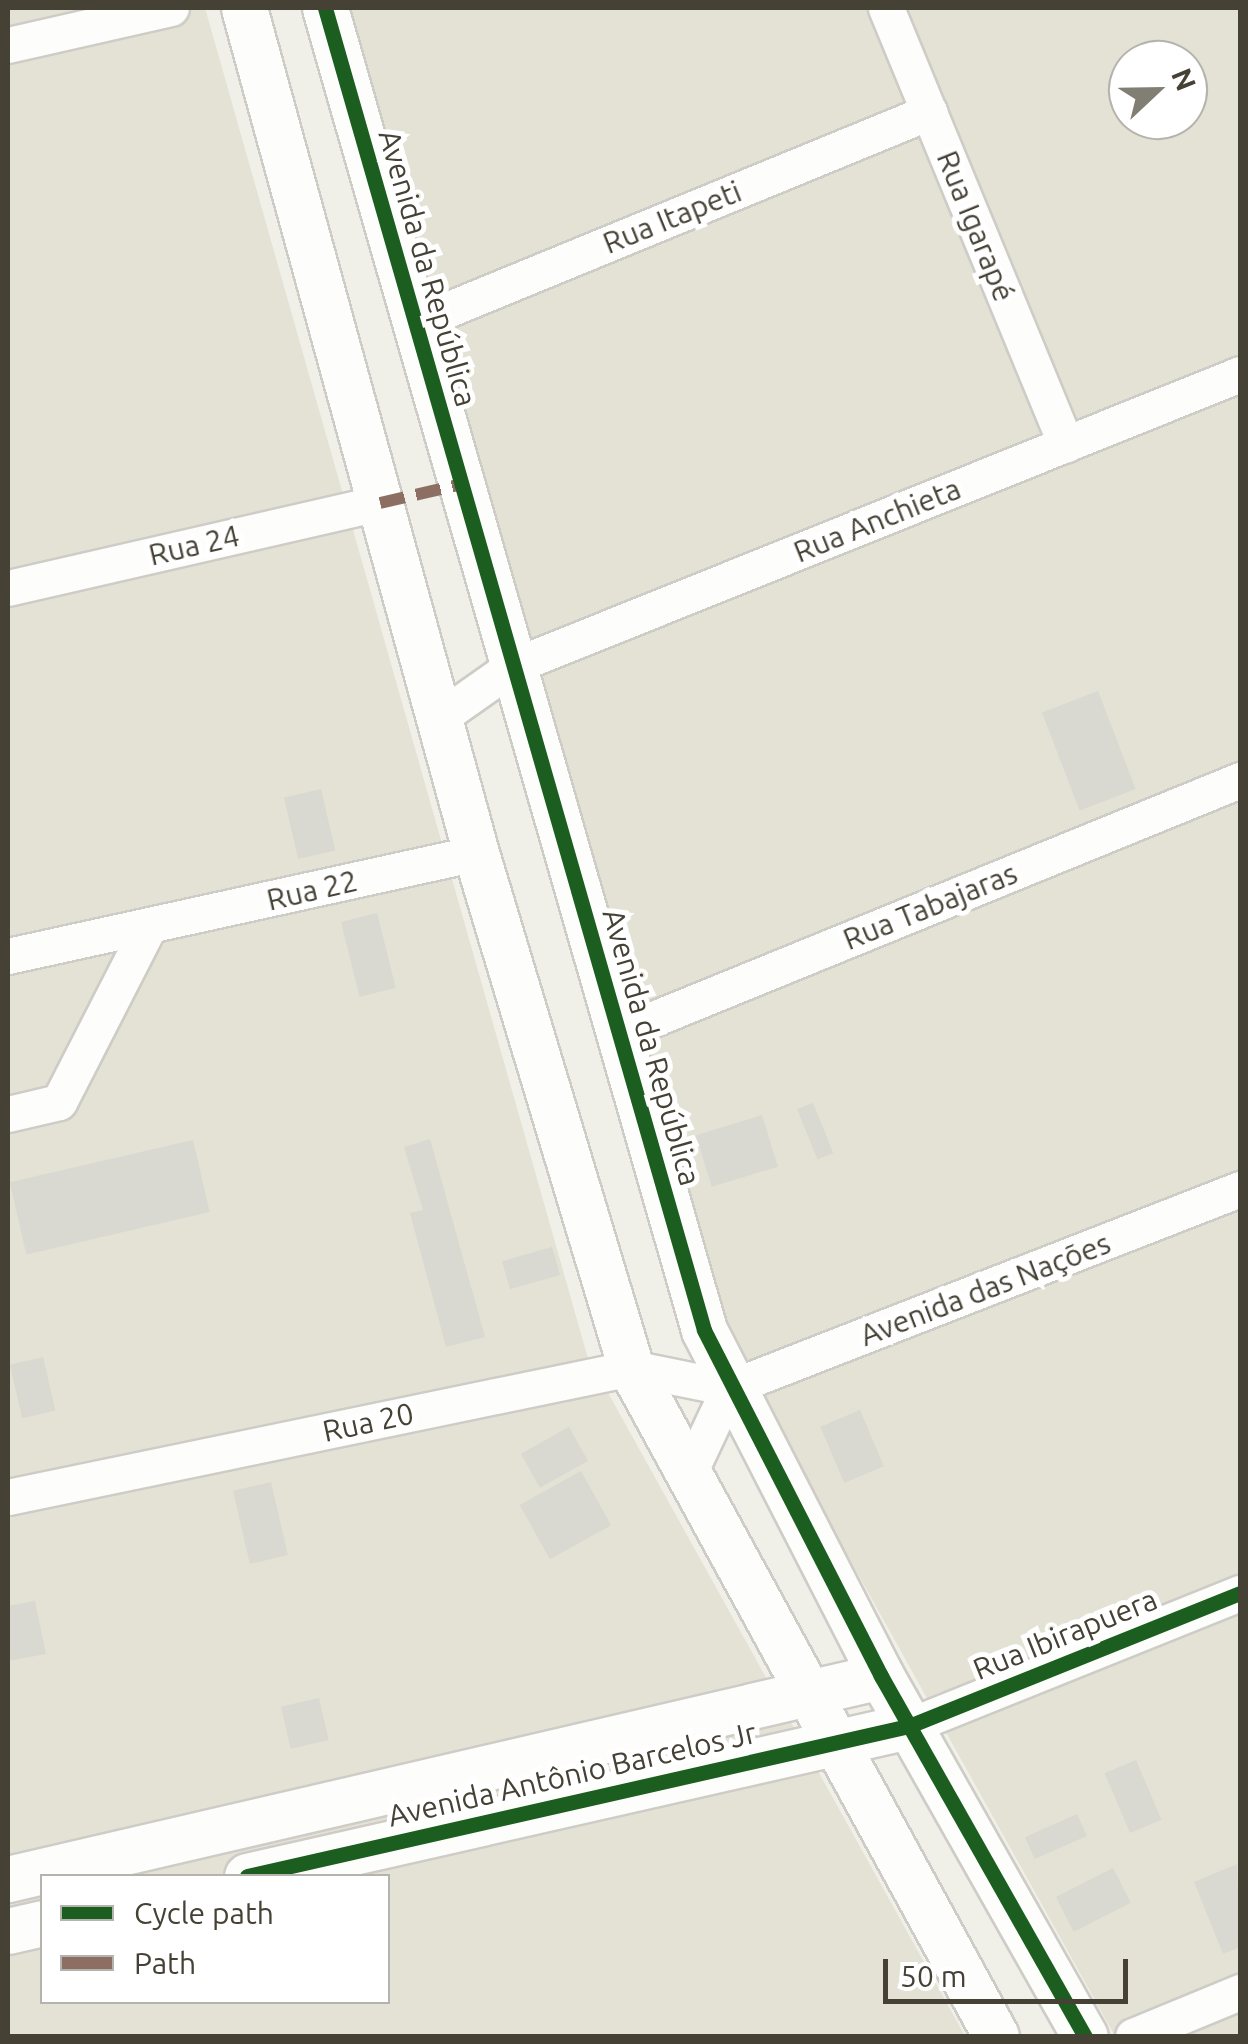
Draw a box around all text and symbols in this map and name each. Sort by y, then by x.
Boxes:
north arrow [1108,40,1208,140]
text: N [1166,64,1203,95]
street label: Avenida da República [371,125,485,411]
street label: Rua Igarapé [929,145,1023,307]
street label: Rua Itapeti [598,173,746,261]
street label: Rua Anchieta [788,470,966,570]
street label: Rua 24 [145,517,243,573]
street label: Rua Tabajaras [838,855,1022,957]
street label: Rua 22 [263,862,361,918]
street label: Avenida da República [595,904,709,1190]
street label: Avenida das Nações [855,1225,1115,1353]
street label: Rua 20 [319,1395,417,1449]
street label: Rua Ibirapuera [968,1581,1162,1687]
street label: Avenida Antônio Barcelos Jr [384,1714,760,1834]
legend [40,1874,390,2004]
text: Cycle path [134,1896,274,1930]
scale bar [888,1939,1133,2001]
text: Path [134,1946,196,1980]
text: 50 m [900,1959,967,1993]

